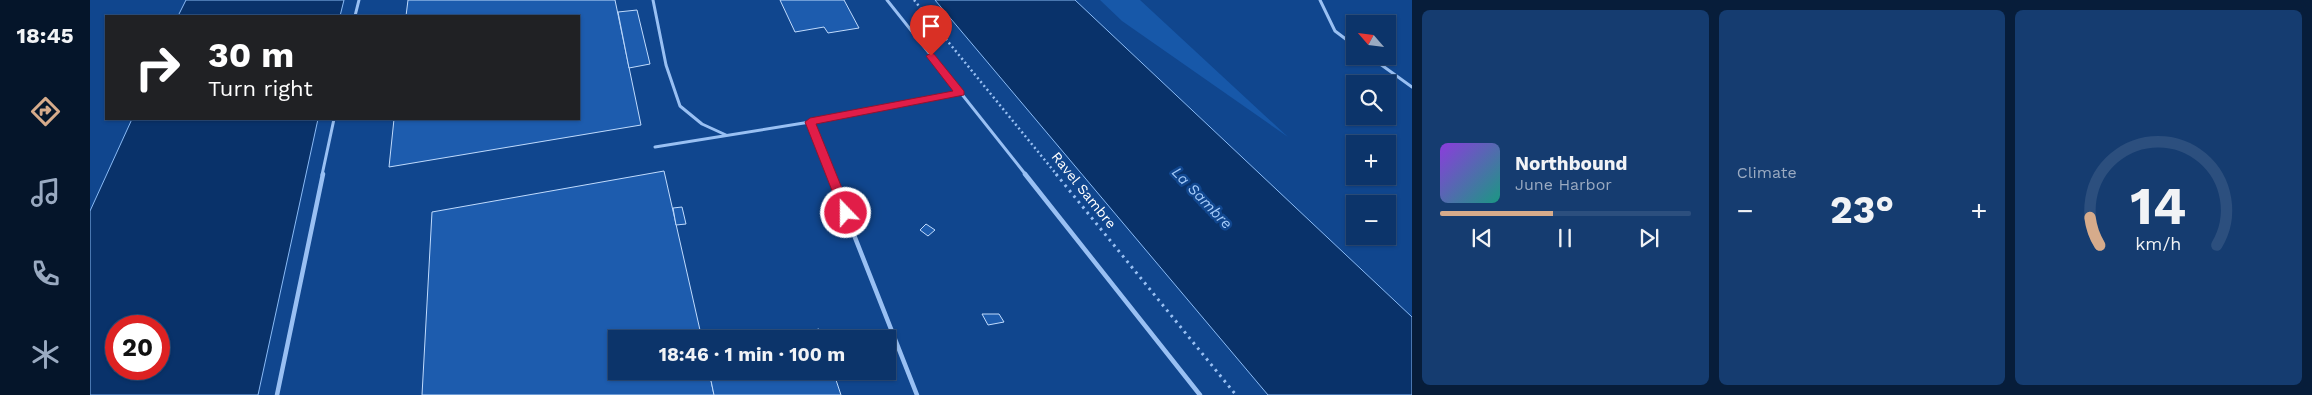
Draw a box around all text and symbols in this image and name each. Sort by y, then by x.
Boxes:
pin [910,5,952,56]
icon: arrive [917,12,945,40]
north arrow [1346,15,1396,65]
map controls [1346,15,1396,245]
text: 18:45 [17,23,73,48]
text: 30 m [208,34,294,76]
icon: right [125,35,190,100]
button: search [1346,75,1396,125]
text: Turn right [208,76,313,101]
icon: directions [28,94,63,129]
button: + [1346,135,1396,185]
street label: Ravel Sambre [1048,149,1120,231]
text: Northbound [1515,152,1627,175]
water label: La Sambre [1168,163,1236,233]
text: Climate [1737,163,1797,182]
icon: music [28,175,63,210]
text: June Harbor [1515,175,1612,194]
text: 14 [2131,176,2187,237]
position arrow [819,186,871,238]
text: 23° [1830,188,1894,232]
text: − [1737,194,1754,227]
text: + [1970,194,1987,227]
button: − [1346,195,1396,245]
icon: previous [1468,224,1496,252]
icon: pause [1551,224,1579,252]
icon: next [1635,224,1663,252]
text: km/h [2136,233,2182,254]
icon: phone [28,256,63,291]
speed limit sign: 20 [105,315,170,380]
icon: climate [28,337,63,372]
text: 18:46 · 1 min · 100 m [659,343,845,366]

